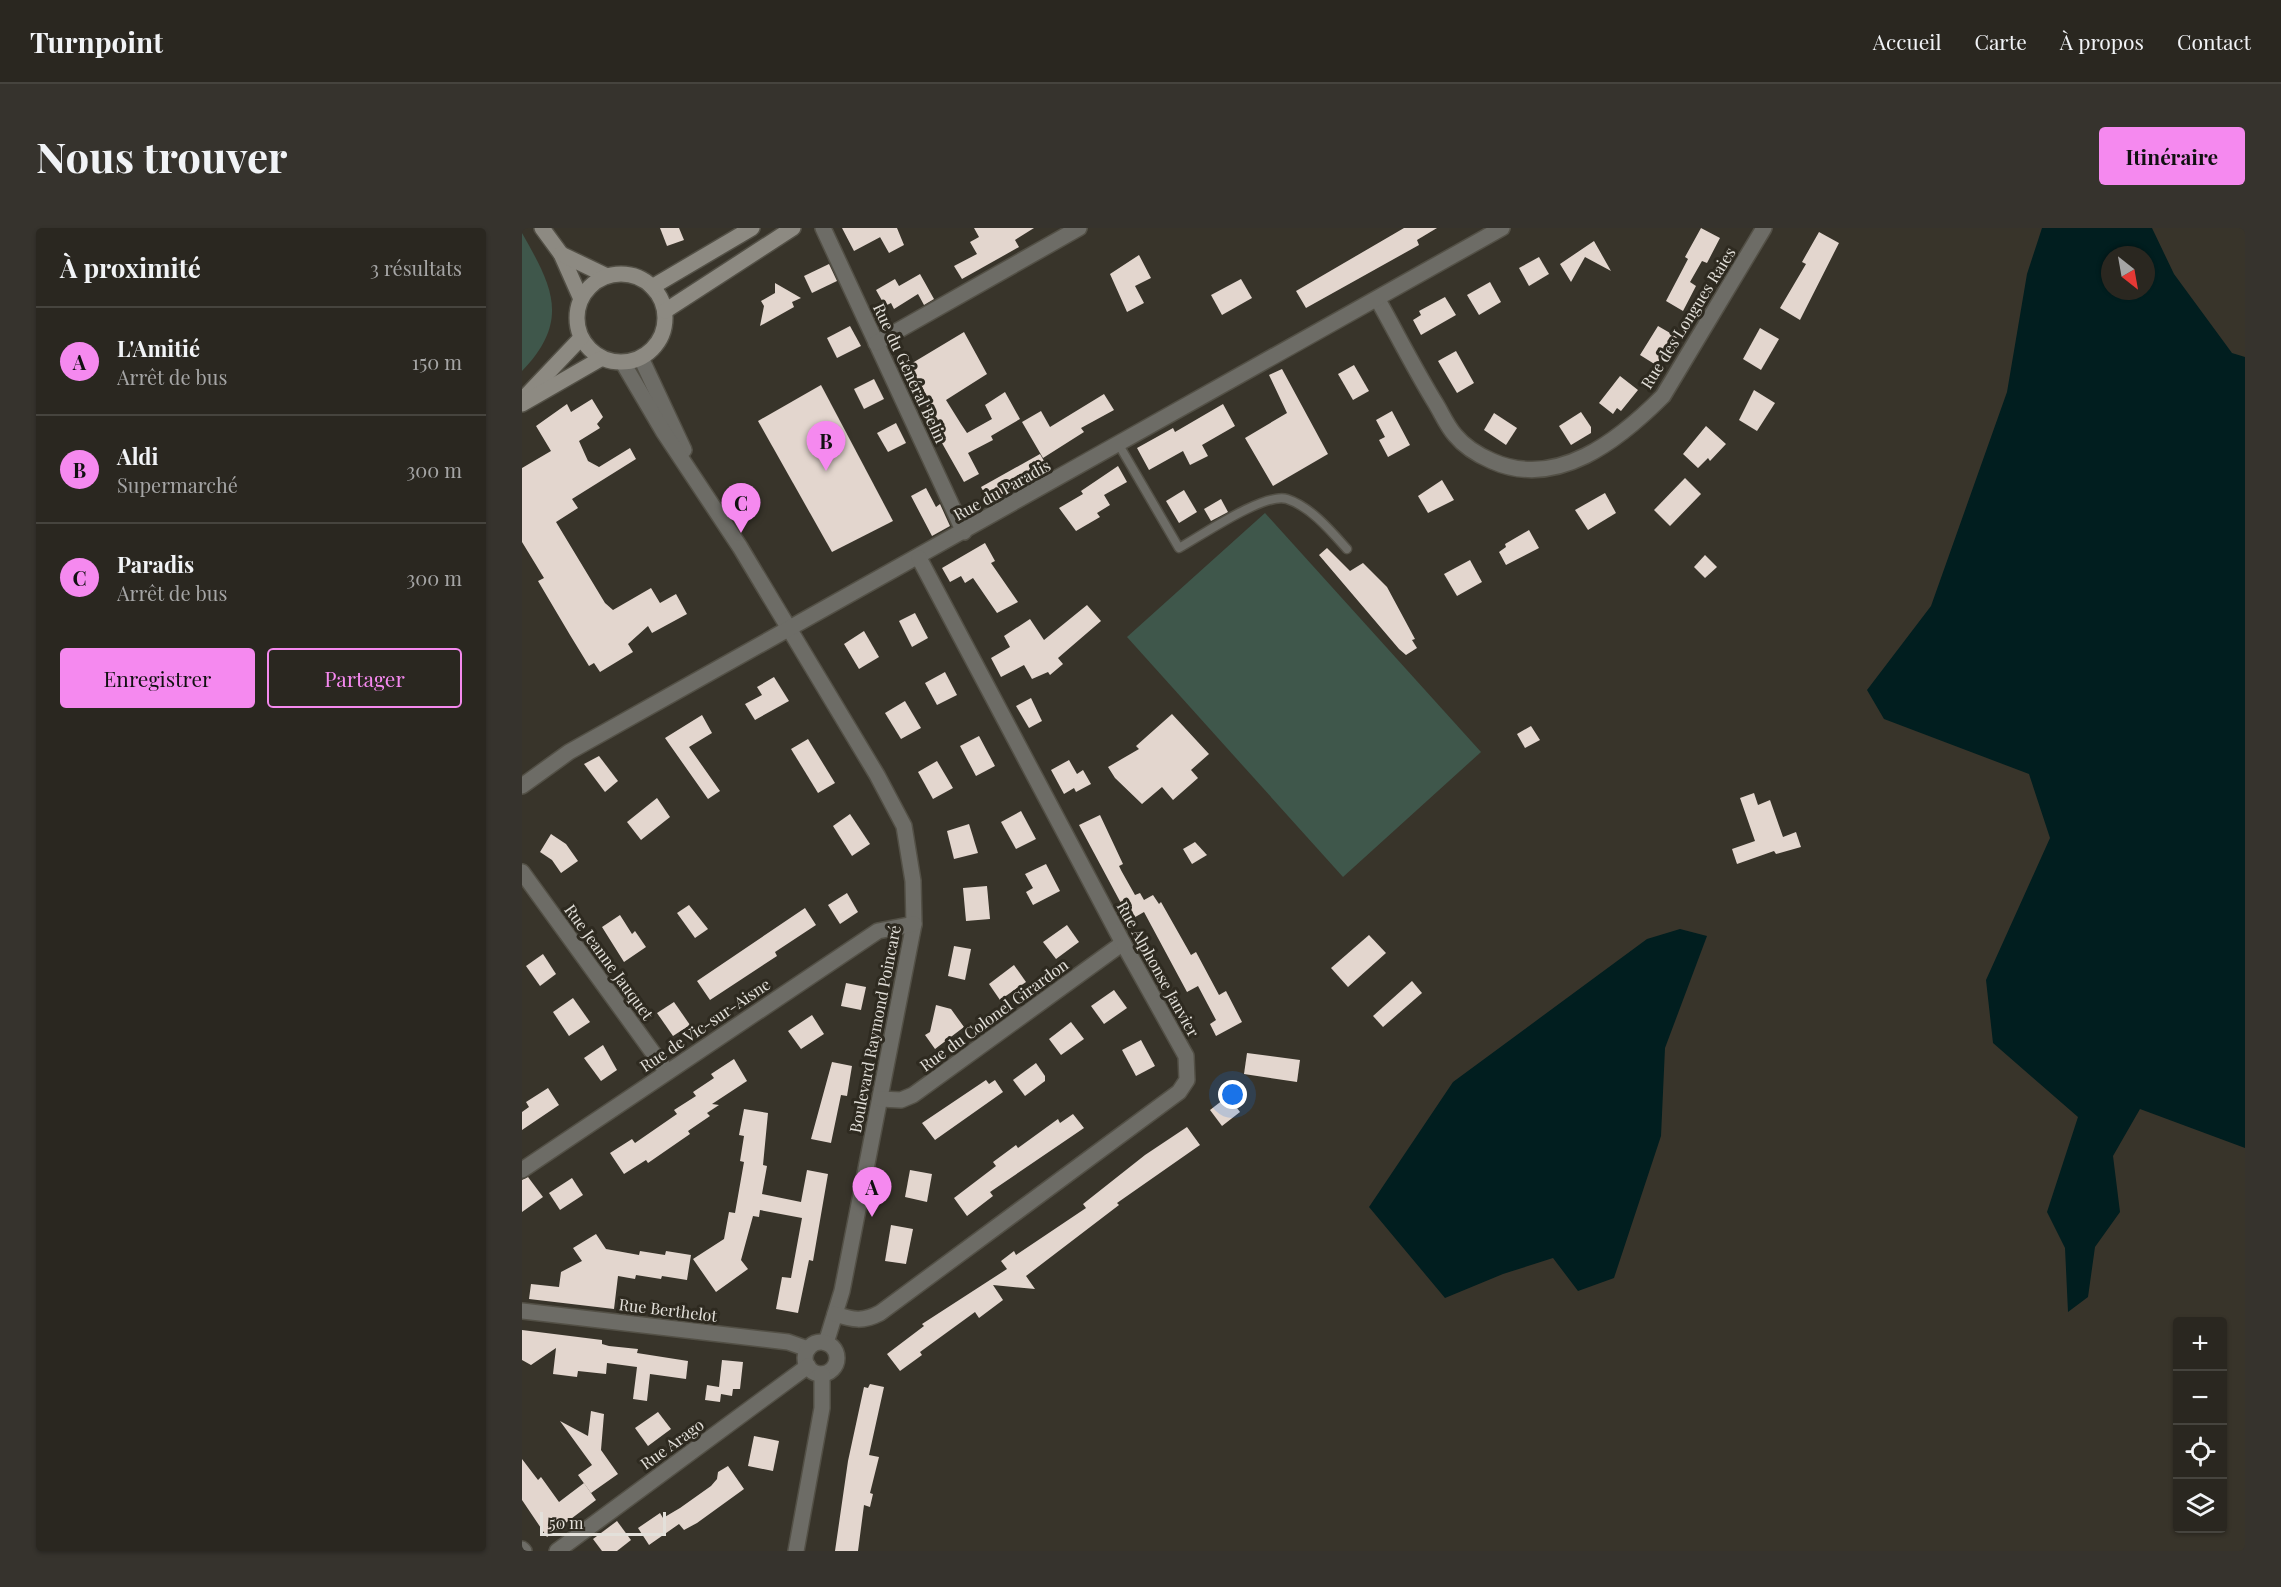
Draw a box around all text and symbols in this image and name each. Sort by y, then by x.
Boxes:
text: Turnpoint [30,23,163,60]
text: Accueil [1873,27,1941,55]
text: Carte [1974,27,2027,55]
text: À propos [2060,27,2144,55]
text: Contact [2177,27,2251,55]
button: Itinéraire [2099,127,2245,185]
text: Nous trouver [36,128,287,184]
street label: Rue des Longues Raies [1635,243,1740,392]
north arrow [2101,246,2155,300]
text: À proximité [60,250,201,285]
text: 3 résultats [370,254,462,281]
street label: Rue du Général Belin [869,300,952,446]
text: L'Amitié [117,333,200,363]
text: A [73,348,86,375]
text: 150 m [412,348,462,375]
text: Arrêt de bus [117,363,227,390]
pin: B [806,422,846,471]
text: Aldi [117,441,158,471]
street label: Rue du Paradis [950,454,1054,525]
text: B [73,456,86,483]
text: 300 m [406,456,462,483]
text: Supermarché [117,471,238,498]
pin: C [722,484,760,533]
text: Paradis [117,549,194,579]
text: C [72,564,87,591]
text: 300 m [406,564,462,591]
text: Arrêt de bus [117,579,227,606]
button: Enregistrer [60,648,255,708]
button: Partager [267,648,462,708]
street label: Rue Alphonse Janvier [1112,897,1204,1040]
street label: Rue Jeanne Jauquet [560,900,659,1024]
street label: Boulevard Raymond Poincaré [844,923,905,1135]
street label: Rue du Colonel Girardon [915,953,1073,1076]
street label: Rue de Vic-sur-Aisne [635,973,774,1076]
your location [1218,1080,1247,1109]
pin: A [852,1168,892,1217]
street label: Rue Berthelot [618,1293,719,1326]
map controls [2173,1317,2227,1533]
button: + [2173,1317,2227,1371]
button: − [2173,1371,2227,1425]
street label: Rue Arago [636,1413,708,1474]
button: locate [2173,1425,2227,1479]
button: layers [2173,1479,2227,1533]
scale bar [540,1509,666,1536]
text: 50 m [549,1512,583,1533]

